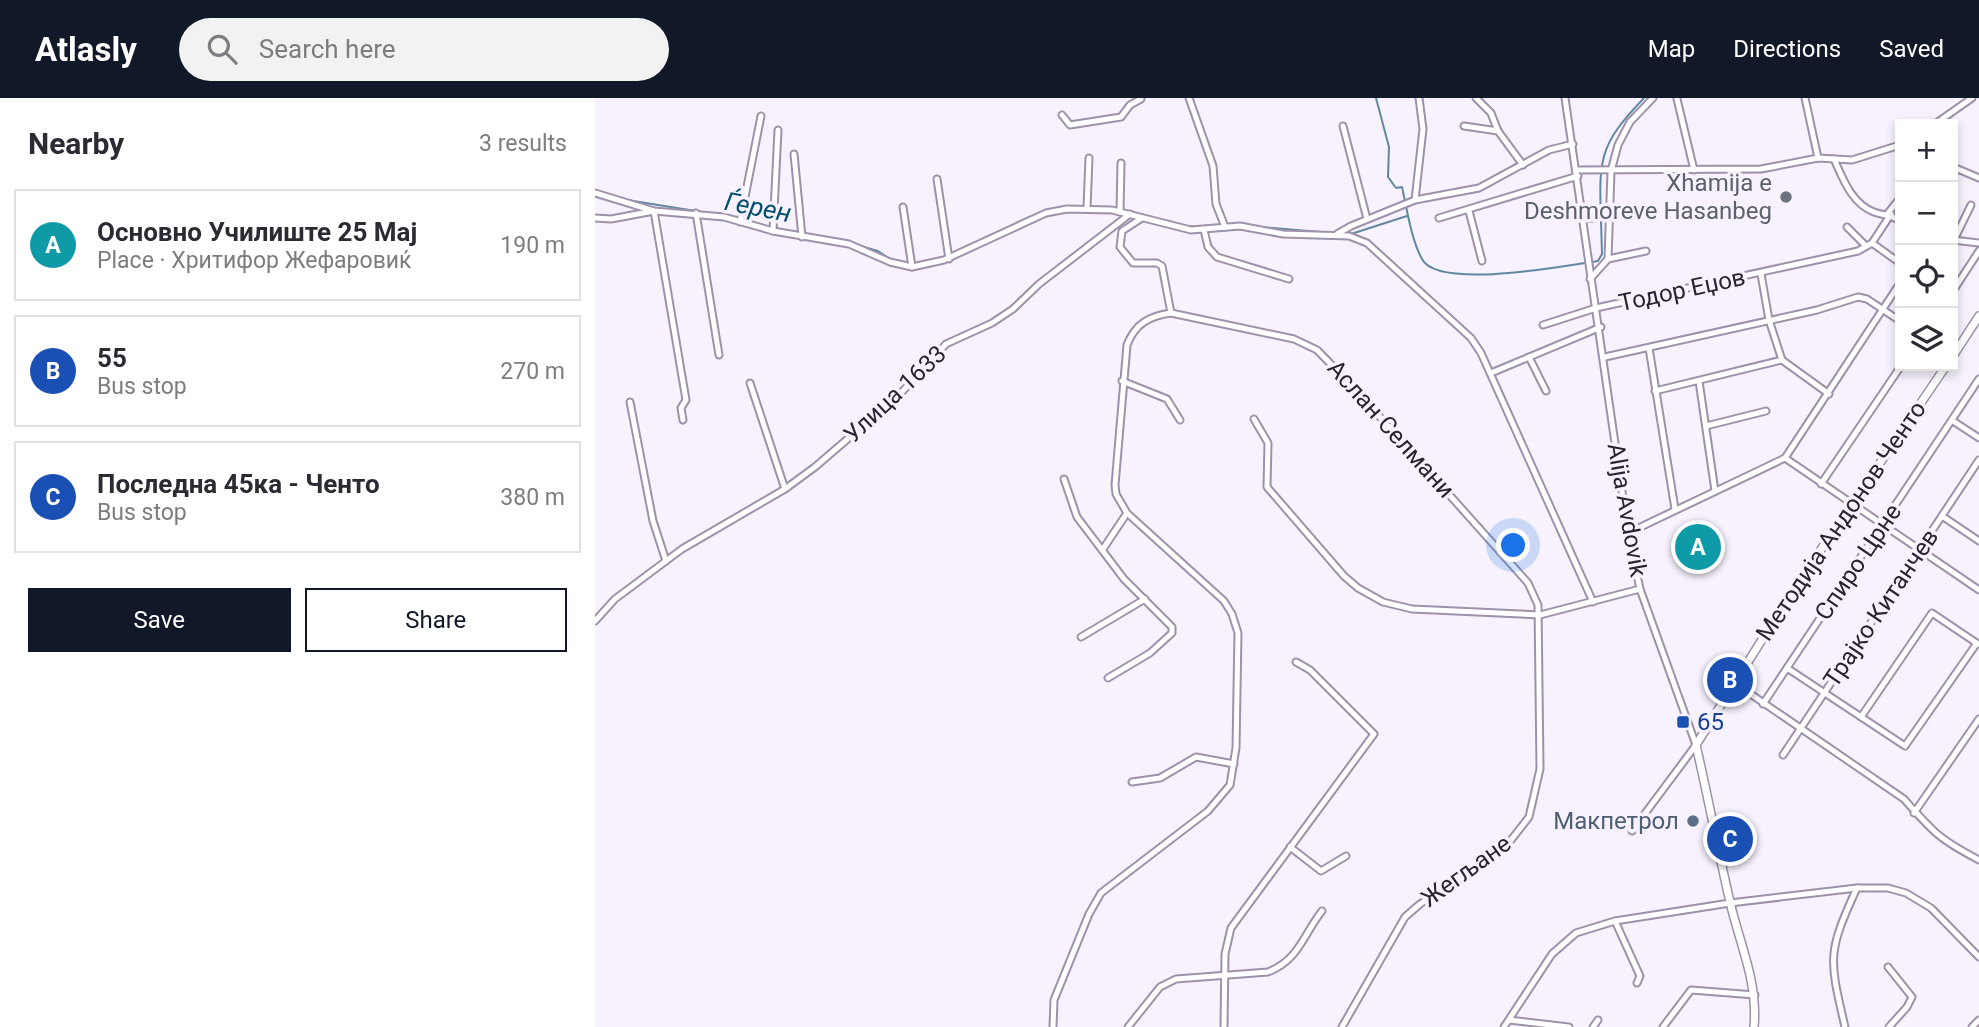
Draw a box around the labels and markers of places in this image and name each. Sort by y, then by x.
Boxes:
place label: Xhamija e Deshmoreve Hasanbeg [1524,169,1772,225]
marker: Xhamija e Deshmoreve Hasanbeg [1778,189,1794,205]
pin: A [1675,521,1721,573]
pin: B [1707,654,1753,706]
place label: 65 [1697,708,1724,736]
marker: 65 [1675,714,1691,730]
place label: Макпетрол [1553,807,1679,835]
marker: Макпетрол [1685,813,1701,829]
pin: C [1707,813,1753,865]

